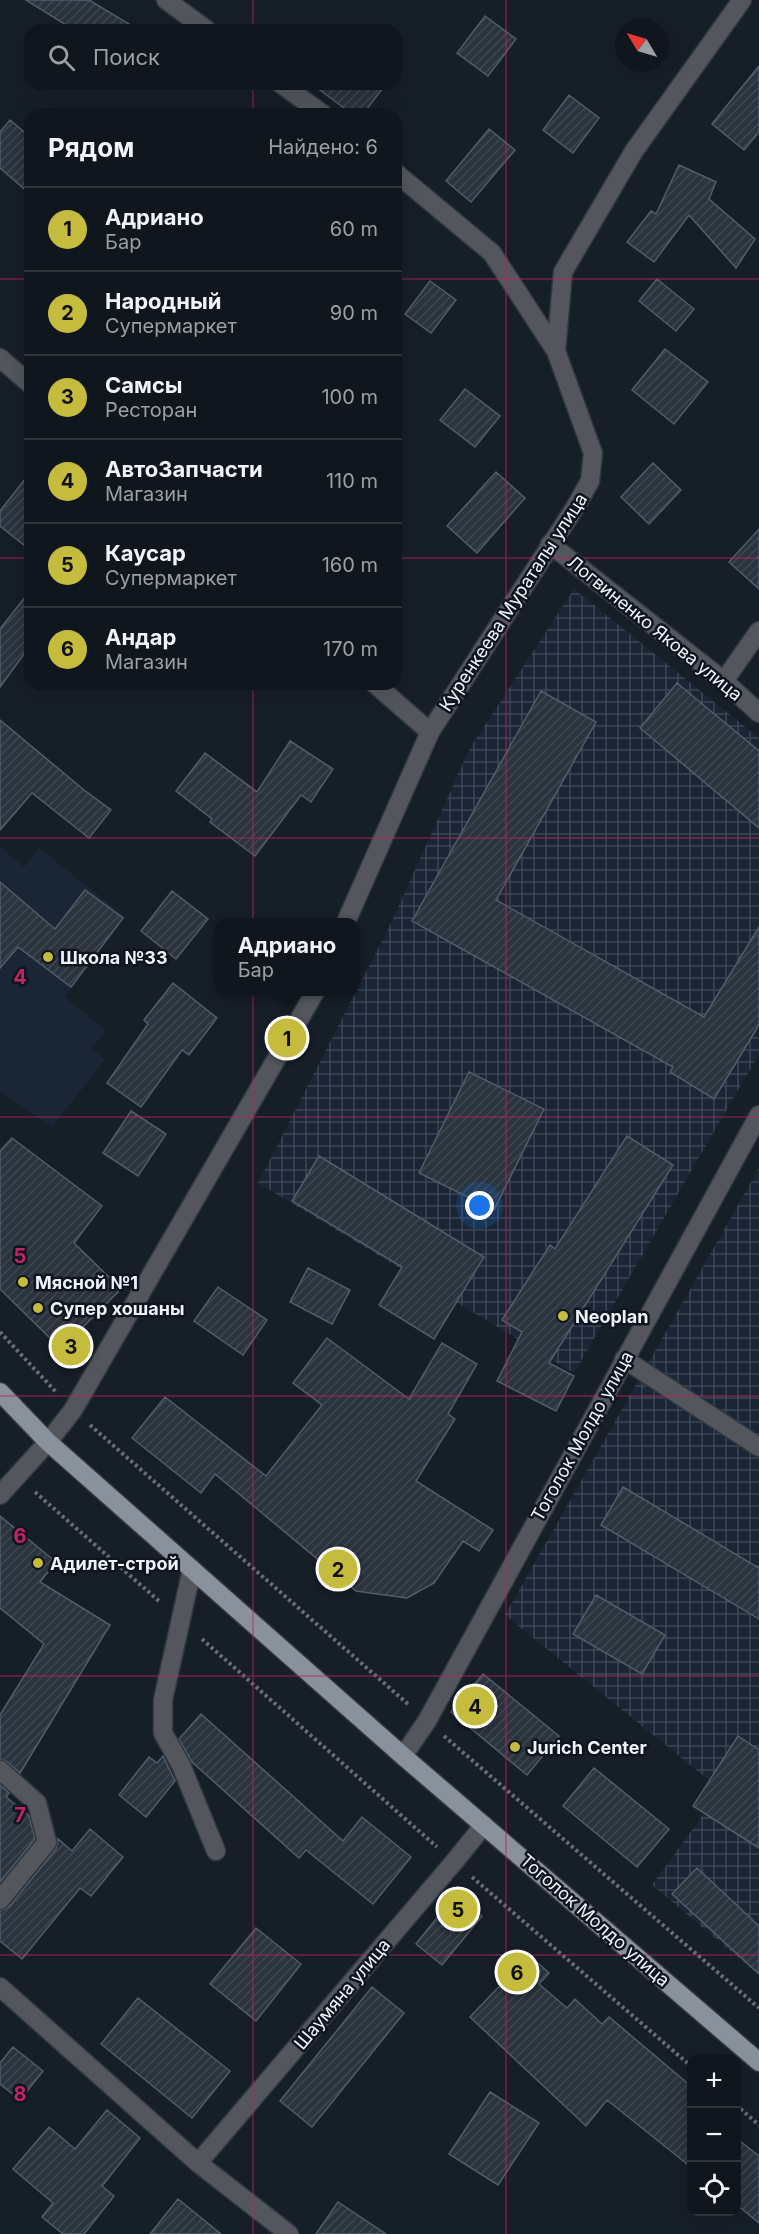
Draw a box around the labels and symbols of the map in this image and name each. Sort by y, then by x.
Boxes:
north arrow [615,18,669,72]
street label: Куренкеева Мураталы улица [435,489,591,715]
street label: Логвиненко Якова улица [564,551,746,705]
place label: Школа №33 [60,947,168,968]
marker: Школа №33 [41,950,55,964]
text: 4 [13,965,27,989]
pin: 1 [268,1016,306,1060]
your location [465,1191,494,1220]
text: 5 [14,1244,26,1268]
place label: Мясной №1 [35,1272,138,1293]
marker: Мясной №1 [16,1275,30,1289]
place label: Супер хошаны [50,1298,184,1319]
marker: Супер хошаны [31,1301,45,1315]
place label: Neoplan [575,1306,648,1327]
marker: Neoplan [556,1309,570,1323]
pin: 3 [52,1324,90,1368]
street label: Тоголок Молдо улица [527,1347,637,1525]
text: 6 [14,1524,27,1548]
pin: 2 [318,1546,358,1592]
place label: Адилет-строй [50,1553,179,1574]
marker: Адилет-строй [31,1556,45,1570]
pin: 4 [456,1684,494,1728]
place label: Jurich Center [527,1737,647,1758]
marker: Jurich Center [508,1740,522,1754]
text: 7 [14,1803,26,1827]
street label: Тоголок Молдо улица [516,1849,674,1991]
pin: 5 [438,1886,478,1932]
street label: Шаумяна улица [290,1934,394,2054]
pin: 6 [498,1950,536,1994]
text: 8 [13,2082,27,2106]

